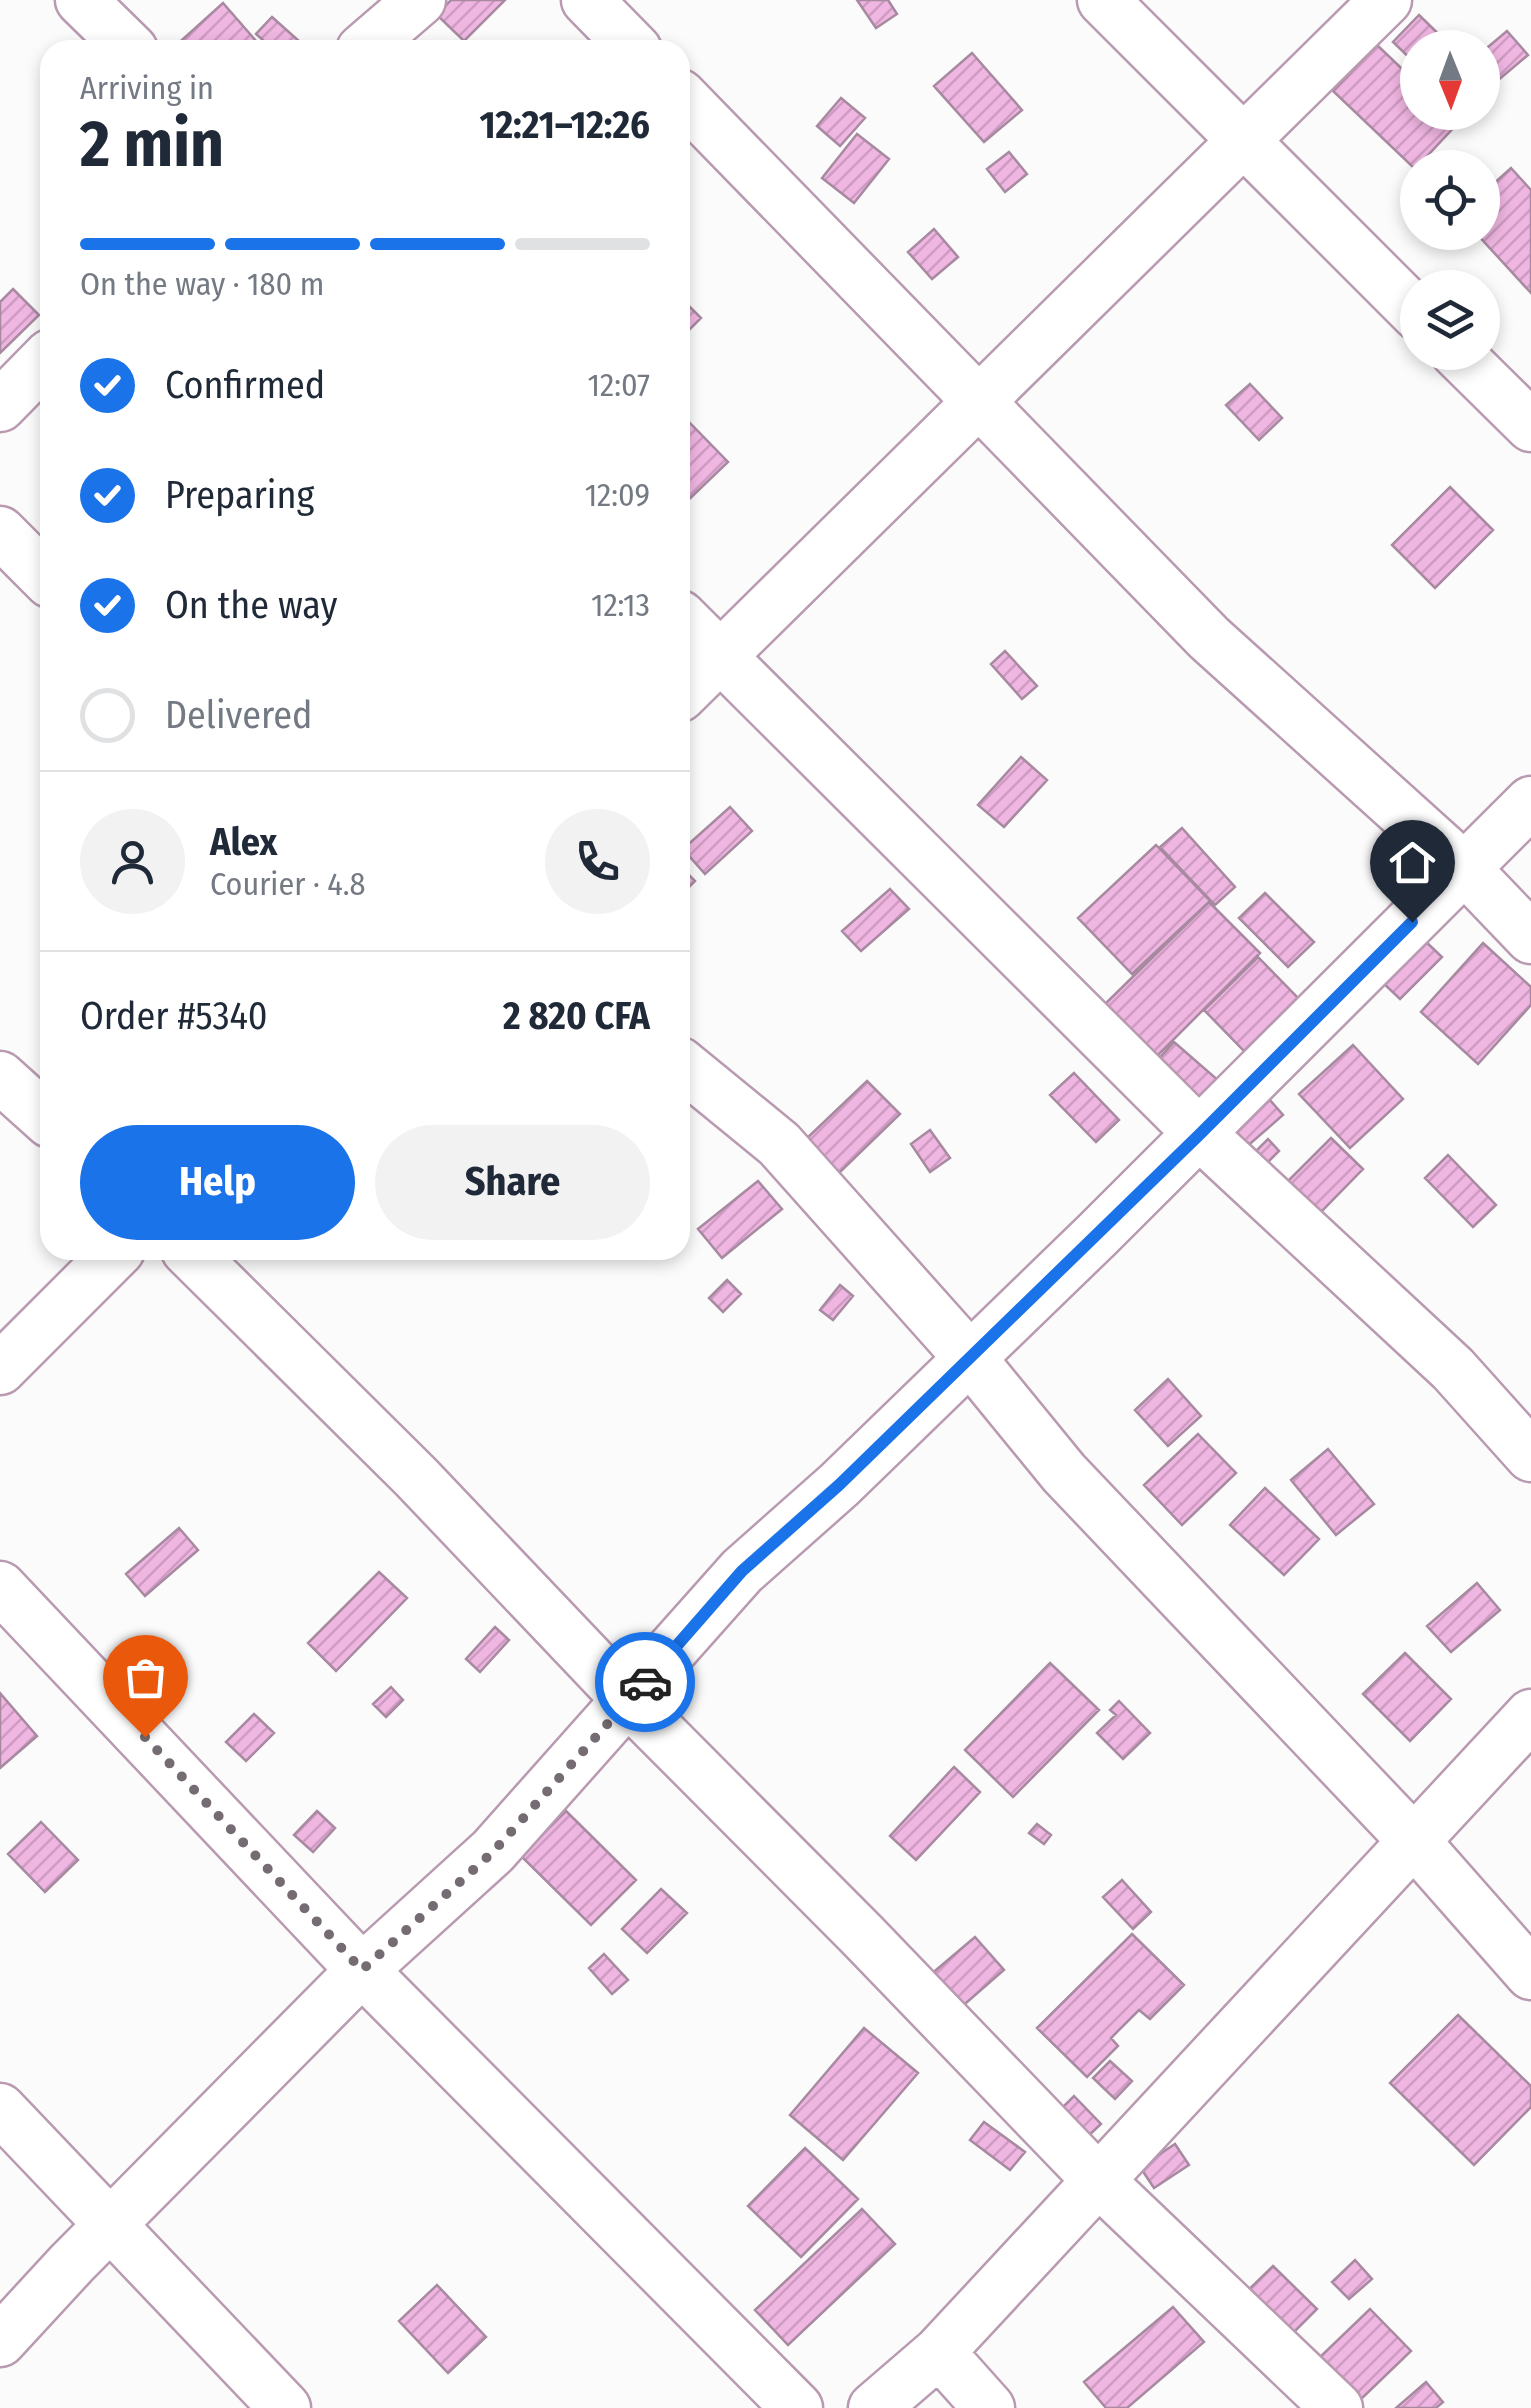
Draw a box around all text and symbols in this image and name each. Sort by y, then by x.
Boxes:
north arrow [1400,30,1500,130]
map controls [1400,30,1500,370]
text: Arriving in [80,69,214,107]
text: 12:21–12:26 [479,102,650,148]
text: 2 min [80,105,224,183]
button: locate [1400,150,1500,250]
text: On the way · 180 m [80,265,324,303]
button: layers [1400,270,1500,370]
icon: check [80,358,135,413]
text: Confirmed [165,362,325,408]
text: 12:07 [588,366,650,404]
icon: check [80,468,135,523]
text: Preparing [165,472,314,518]
text: 12:09 [585,476,650,514]
icon: check [80,578,135,633]
text: On the way [165,582,337,628]
text: 12:13 [591,586,650,624]
text: Delivered [165,692,312,738]
button: person [80,809,185,914]
button: phone [545,809,650,914]
text: Alex [210,819,277,865]
pin [1370,820,1455,923]
icon: home [1385,835,1440,890]
text: Courier · 4.8 [210,865,366,903]
text: Order #5340 [80,993,268,1039]
text: 2 820 CFA [503,993,650,1039]
button: Help [80,1125,355,1240]
button: Share [375,1125,650,1240]
courier [595,1632,695,1732]
pin [103,1635,188,1738]
icon: bag [118,1650,173,1705]
icon: car [618,1655,673,1710]

